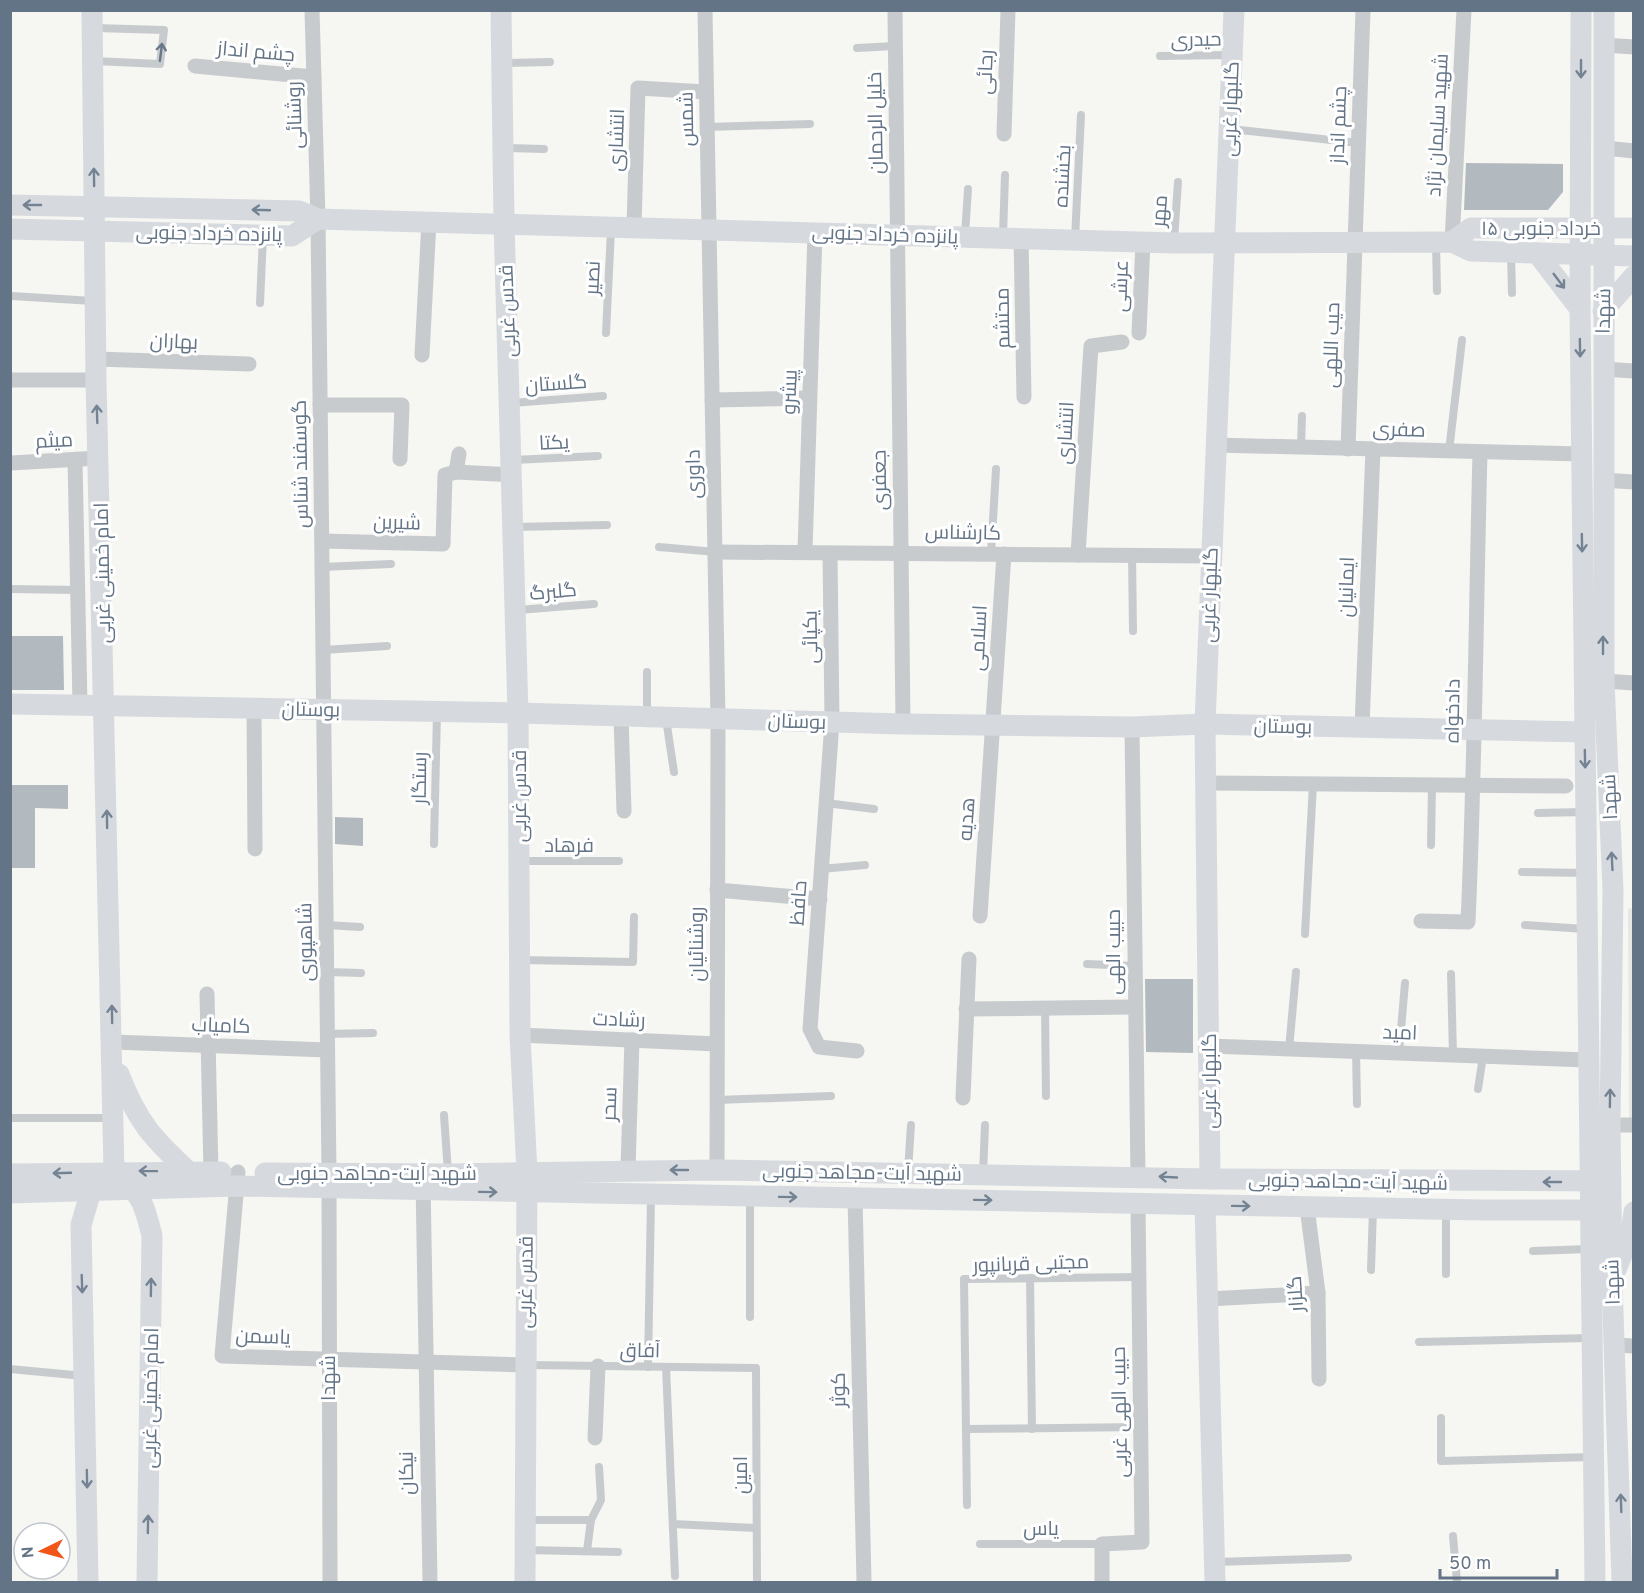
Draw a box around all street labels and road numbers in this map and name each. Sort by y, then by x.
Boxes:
street label: حیدری [1170,28,1222,54]
street label: چشم انداز [215,37,296,69]
street label: رجائی [973,49,1001,95]
street label: شهید سلیمان نژاد [1422,53,1456,197]
street label: گلبهار غربی [1217,61,1247,157]
street label: خلیل الرحمان [863,71,891,174]
street label: روشنائی [282,81,310,149]
street label: چشم انداز [1326,86,1354,166]
street label: شمس [675,91,701,147]
street label: انتشاری [604,108,632,172]
street label: بخشنده [1049,144,1079,208]
street label: مهر [1147,194,1175,229]
street label: ۱۵ خرداد جنوبی [1481,217,1601,243]
street label: پانزده خرداد جنوبی [811,220,959,252]
street label: پانزده خرداد جنوبی [135,221,283,249]
street label: نصیر [580,260,608,297]
street label: عرشی [1108,260,1136,313]
street label: قدس غربی [494,264,524,358]
street label: محتشم [990,287,1018,349]
street label: شهدا [1592,288,1618,334]
street label: حیب اللهی [1319,302,1347,388]
street label: بهاران [149,329,199,357]
street label: پیشرو [777,368,805,415]
street label: گلستان [524,370,588,400]
street label: گوسفند شناس [288,400,316,528]
street label: انتشاری [1052,401,1082,465]
street label: صفری [1372,417,1426,445]
street label: میثم [35,428,74,456]
street label: یکتا [538,430,571,458]
street label: داوری [682,449,708,499]
street label: جعفری [867,449,895,510]
street label: امام خمینی غربی [90,502,118,644]
street label: شیرین [373,511,421,537]
street label: کارشناس [925,520,1001,548]
street label: گلبهار غربی [1196,547,1226,643]
street label: ایمانیان [1334,556,1362,618]
street label: گلبرگ [529,578,578,608]
street label: اسلامی [965,605,995,672]
street label: یکپائی [799,609,825,664]
street label: دادخواه [1440,679,1468,743]
street label: بوستان [281,697,340,725]
street label: بوستان [767,709,827,737]
street label: بوستان [1253,714,1312,742]
street label: قدس غربی [508,750,534,842]
street label: رستگار [408,751,434,806]
street label: شهدا [1597,773,1625,820]
street label: هدیه [954,797,982,842]
street label: فرهاد [544,834,594,860]
street label: حافظ [785,880,815,927]
street label: شاهپوری [293,902,321,982]
street label: روشنائیان [685,907,711,981]
street label: حبیب الهی [1102,909,1128,995]
street label: رشادت [592,1007,646,1035]
street label: کامیاب [191,1013,251,1041]
street label: امید [1382,1020,1418,1048]
street label: گلبهار غربی [1198,1033,1224,1129]
street label: سحر [597,1086,625,1123]
street label: شهید آیت-مجاهد جنوبی [762,1159,962,1189]
street label: شهید آیت-مجاهد جنوبی [277,1162,477,1188]
street label: شهید آیت-مجاهد جنوبی [1248,1168,1448,1198]
street label: قدس غربی [513,1236,541,1329]
street label: مجتبی قربانپور [971,1250,1090,1280]
street label: شهدا [1600,1259,1628,1305]
street label: گلزار [1283,1275,1311,1314]
street label: یاسمن [235,1324,292,1352]
street label: امام خمینی غربی [138,1327,166,1469]
street label: آفاق [619,1339,661,1365]
street label: حبیب الهی غربی [1107,1346,1135,1478]
street label: شهدا [317,1355,343,1401]
street label: کوثر [827,1372,853,1409]
street label: نیکان [395,1451,421,1495]
street label: امین [729,1456,755,1494]
street label: یاس [1023,1517,1059,1543]

